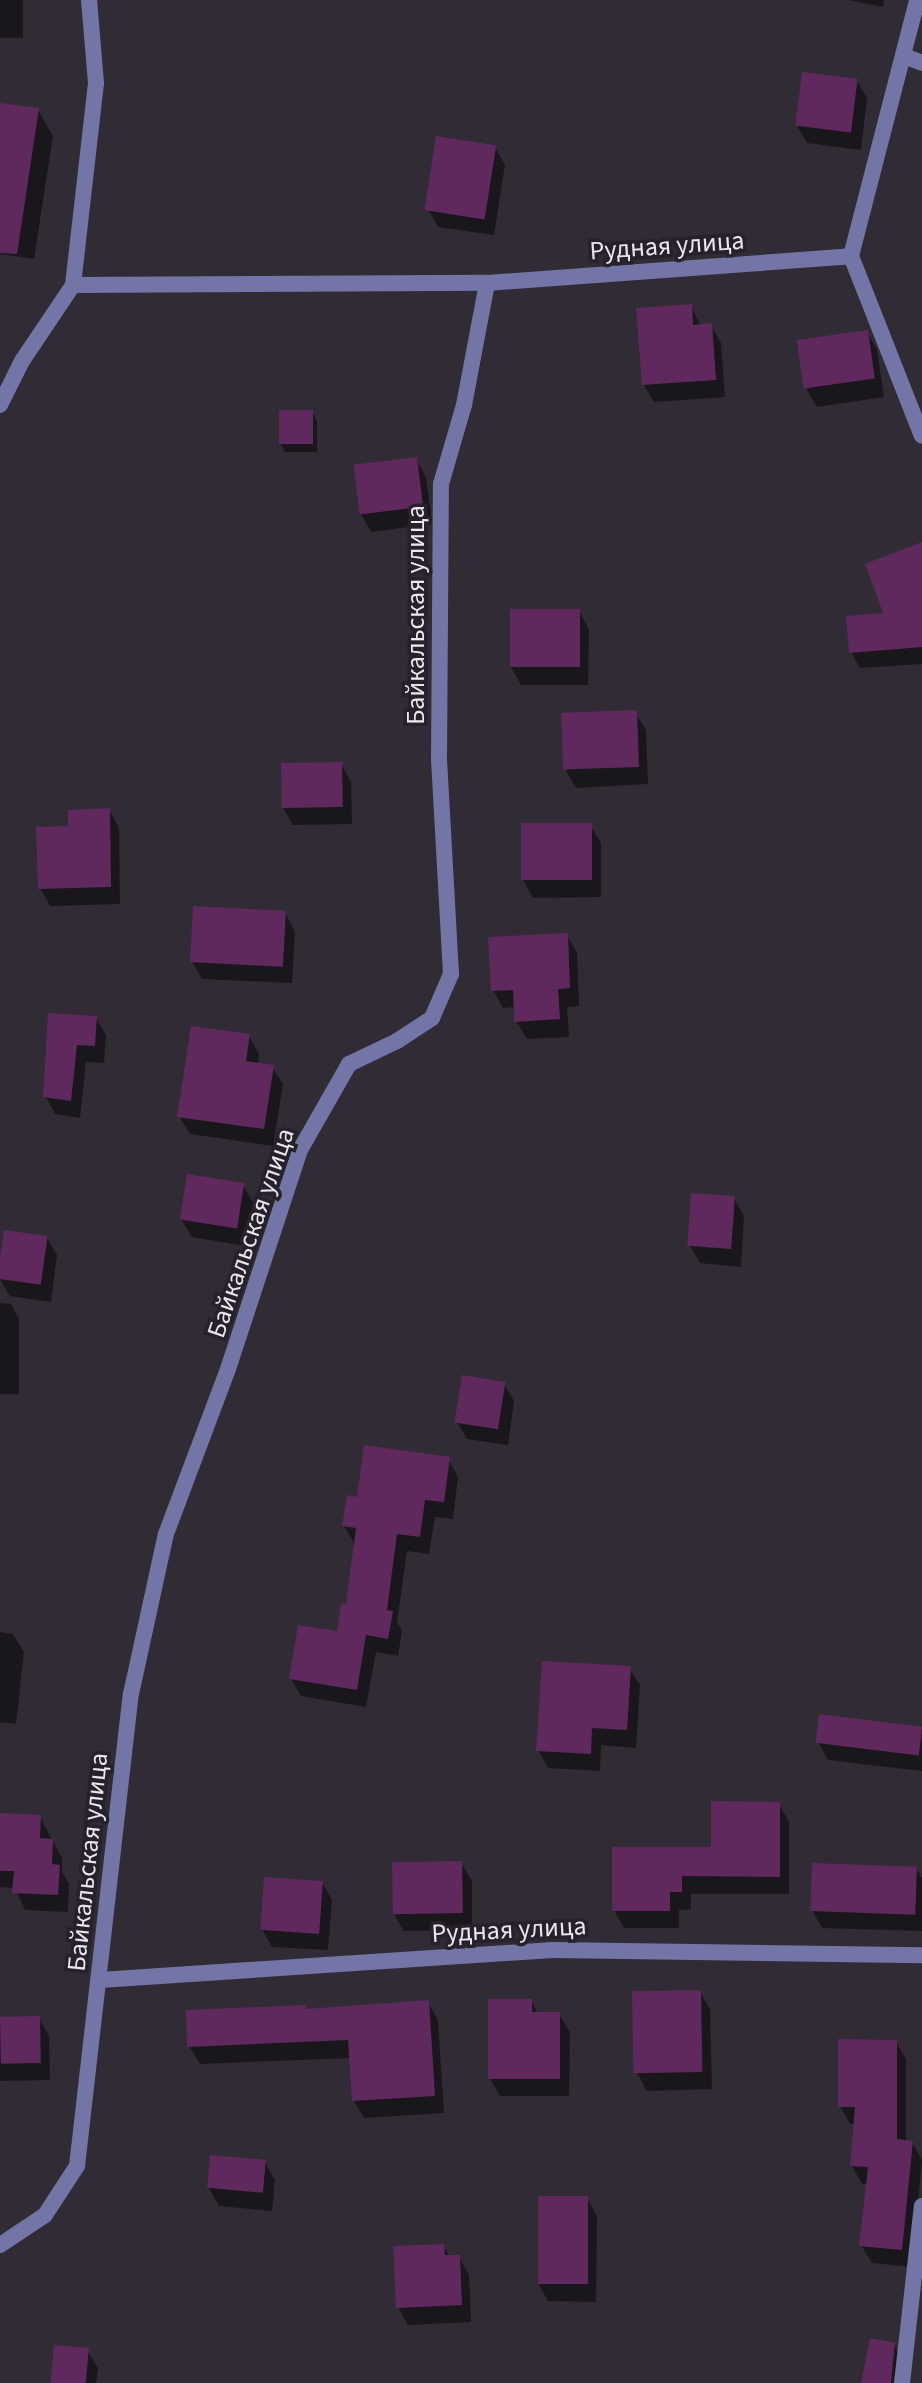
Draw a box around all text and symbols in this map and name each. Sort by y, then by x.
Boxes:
street label: Рудная улица [589,225,745,267]
street label: Байкальская улица [400,505,432,725]
street label: Байкальская улица [201,1124,301,1342]
street label: Байкальская улица [61,1751,115,1973]
street label: Рудная улица [431,1910,587,1950]

